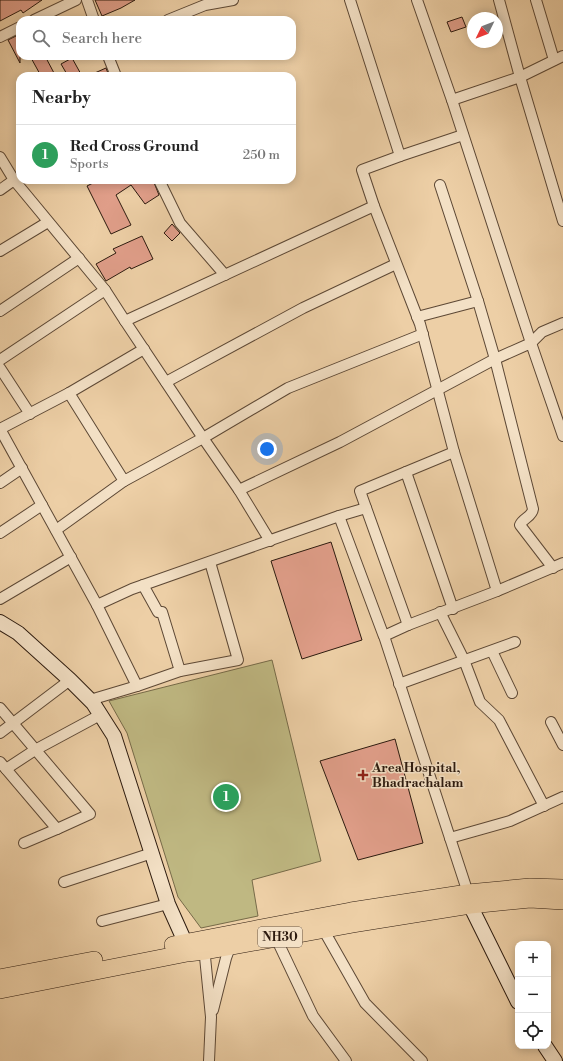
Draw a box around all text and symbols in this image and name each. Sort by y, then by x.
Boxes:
north arrow [467,12,503,48]
search box [16,16,296,60]
icon: search [30,27,52,49]
text: Search here [62,29,142,48]
text: Nearby [32,87,91,109]
text: Red Cross Ground [70,137,199,156]
text: 1 [42,147,48,163]
text: 250 m [243,147,280,163]
text: Sports [70,156,109,172]
your location [257,439,277,459]
place label: Area Hospital, Bhadrachalam [371,760,464,791]
marker: Area Hospital, Bhadrachalam [357,769,369,781]
pin: 1 [213,782,239,812]
road number: NH30 [258,927,302,947]
map controls [515,941,551,1049]
button: + [515,941,551,977]
button: − [515,977,551,1013]
button: locate [515,1013,551,1049]

